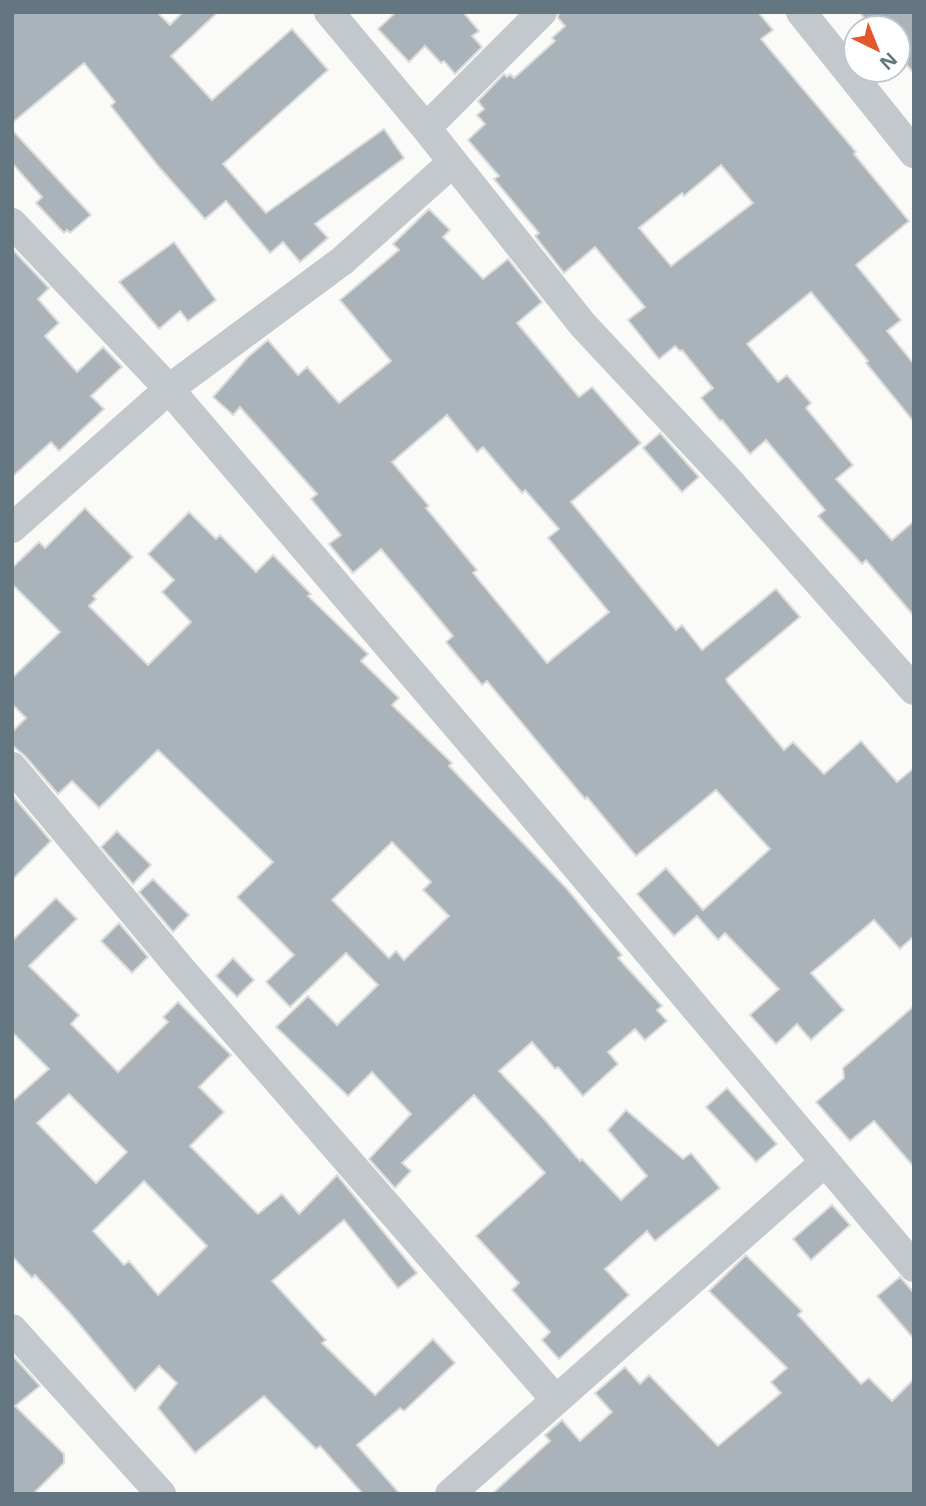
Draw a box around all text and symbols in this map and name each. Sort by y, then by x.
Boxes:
north arrow [842,14,912,84]
text: N [874,47,903,76]

